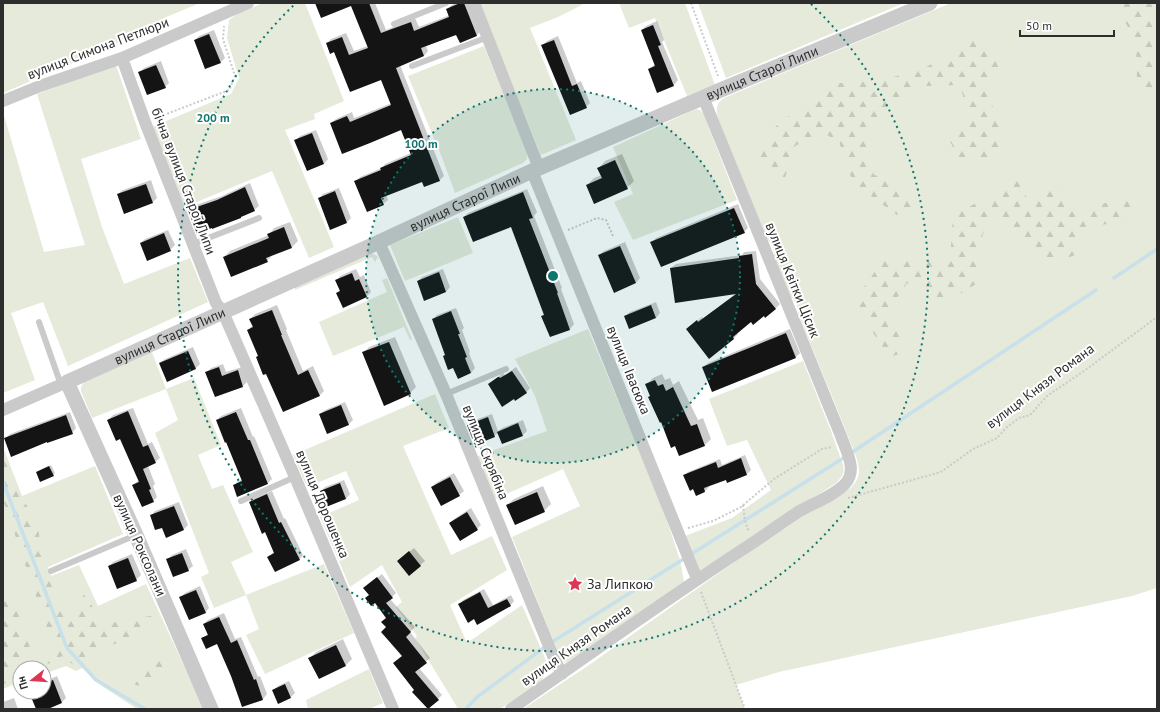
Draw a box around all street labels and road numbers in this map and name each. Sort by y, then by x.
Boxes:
street label: вулиця Симона Петлюри [25,13,171,83]
street label: вулиця Старої Липи [703,41,821,104]
street label: бічна вулиця Старої Липи [148,105,220,257]
street label: вулиця Старої Липи [407,169,523,236]
street label: вулиця Квітки Цісик [762,220,824,341]
street label: вулиця Старої Липи [111,303,228,369]
street label: вулиця Івасюка [603,323,655,417]
street label: вулиця Князя Романа [982,339,1098,433]
street label: вулиця Скрябіна [459,402,513,502]
street label: вулиця Дорошенка [292,447,354,561]
street label: вулиця Роксолани [109,491,171,599]
street label: вулиця Князя Романа [517,600,635,690]

